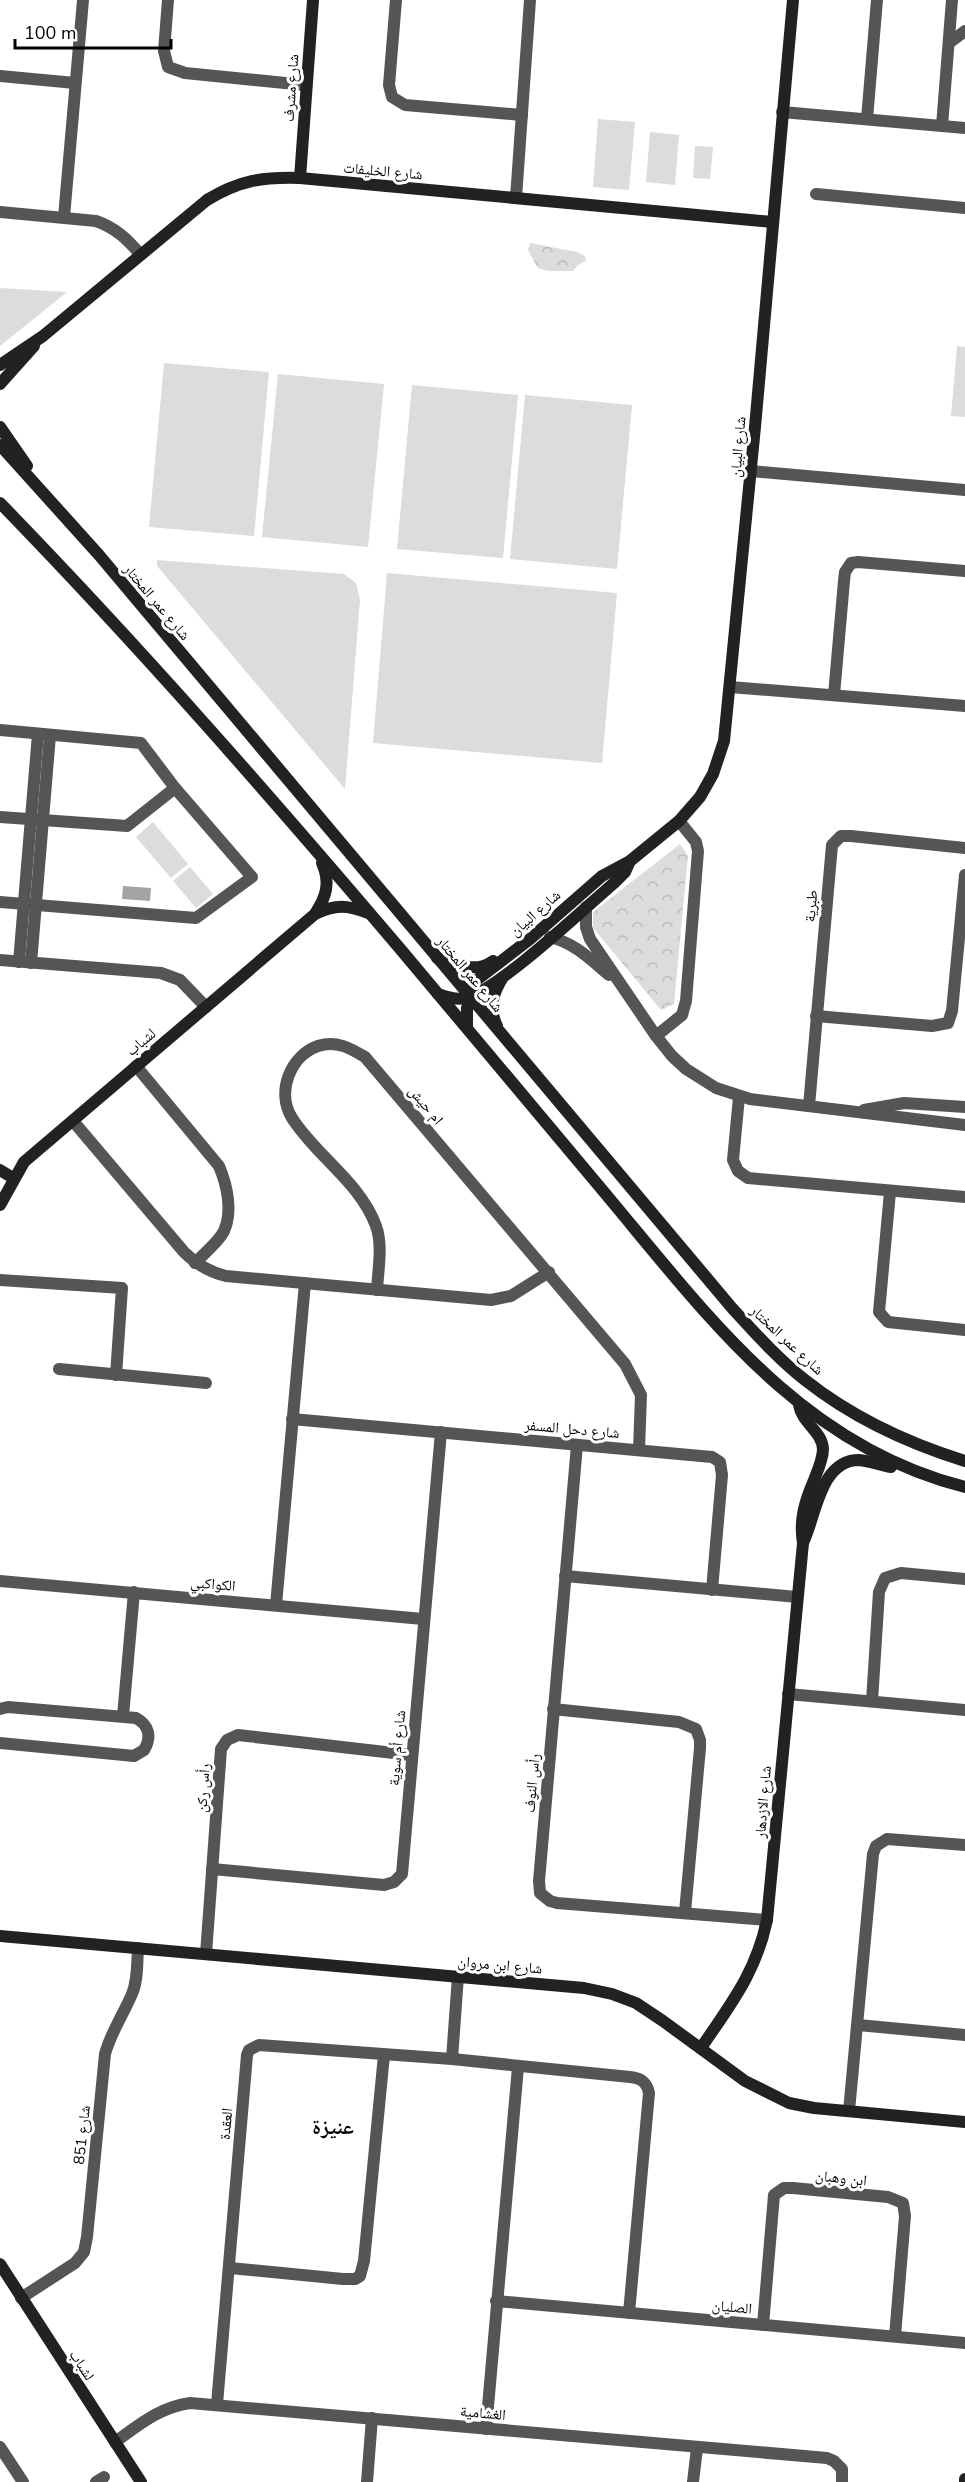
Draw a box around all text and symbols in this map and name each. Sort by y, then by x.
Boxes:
scale bar [15,12,171,50]
text: 100 m [24,21,76,45]
street label: شارع مشرف [279,53,303,123]
street label: شارع الخليفات [343,158,424,184]
street label: شارع البيان [725,415,751,479]
street label: شارع عمر المختار [118,559,195,645]
street label: شارع البيان [505,885,565,941]
street label: طبرية [800,889,822,923]
street label: شارع عمر المختار [431,931,508,1017]
street label: لشباب [122,1024,160,1060]
street label: ام حيش [404,1081,448,1129]
street label: شارع عمر المختار [745,1300,828,1379]
street label: شارع دحل المسفر [523,1415,621,1443]
street label: الكواكبي [189,1572,236,1598]
street label: شارع أم سوية [384,1709,410,1787]
street label: رأس النوف [519,1752,545,1813]
street label: رأس ركن [191,1763,215,1813]
street label: شارع الازدهار [750,1765,776,1840]
street label: شارع ابن مروان [457,1951,543,1979]
street label: شارع 851 [69,2104,95,2166]
street label: العقدة [215,2107,237,2141]
district label: عنيزة [312,2113,354,2141]
street label: ابن وهبان [814,2165,868,2191]
street label: الصليان [711,2295,753,2319]
street label: لشباب [65,2346,99,2384]
street label: الغشامية [459,2401,507,2425]

